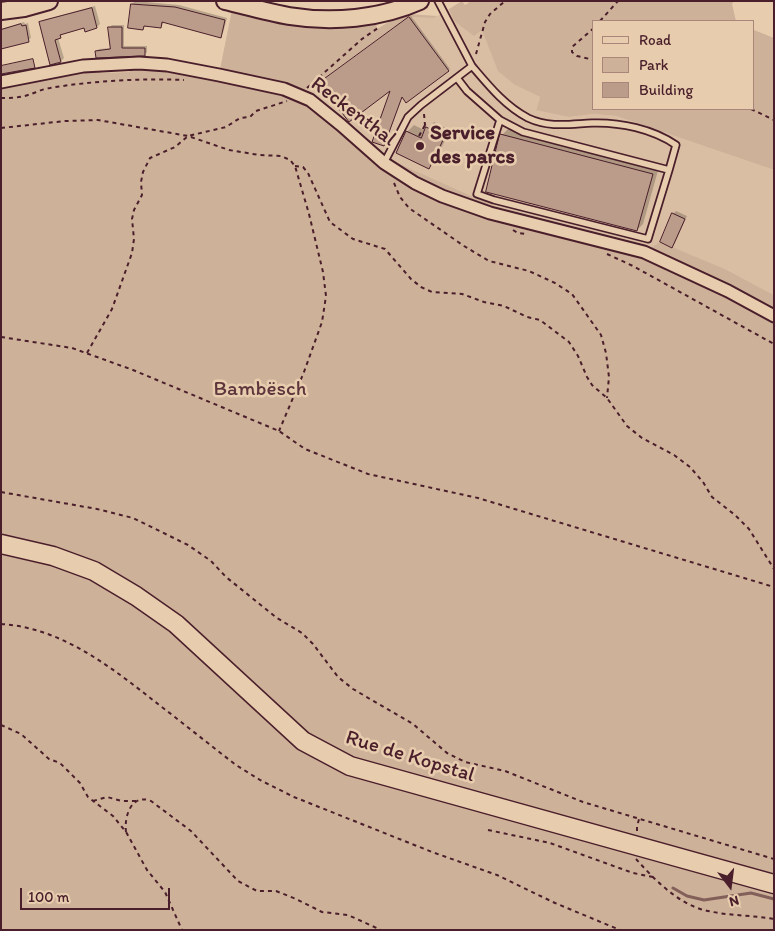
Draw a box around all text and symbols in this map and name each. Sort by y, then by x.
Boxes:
legend [592,20,755,110]
text: Road [639,31,671,49]
text: Park [639,56,669,74]
street label: Reckenthal [305,72,401,152]
text: Building [639,81,693,99]
place label: Service des parcs [430,121,515,171]
marker: Service des parcs [414,140,426,152]
park label: Bambësch [213,377,307,403]
street label: Rue de Kopstal [342,725,478,789]
north arrow [705,861,755,911]
scale bar [22,878,172,910]
text: 100 m [28,888,69,906]
text: N [727,892,741,910]

